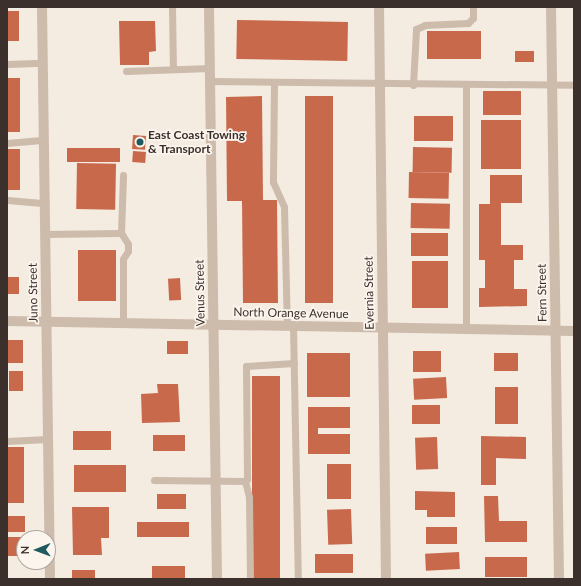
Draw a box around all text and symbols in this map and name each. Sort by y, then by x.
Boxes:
place label: East Coast Towing & Transport [148,128,245,156]
marker: East Coast Towing & Transport [135,137,145,147]
street label: Evernia Street [361,256,377,330]
street label: Venus Street [192,259,208,327]
street label: Juno Street [25,263,41,323]
street label: Fern Street [534,264,550,322]
street label: North Orange Avenue [233,305,349,321]
north arrow [16,530,56,570]
text: N [18,546,31,555]

